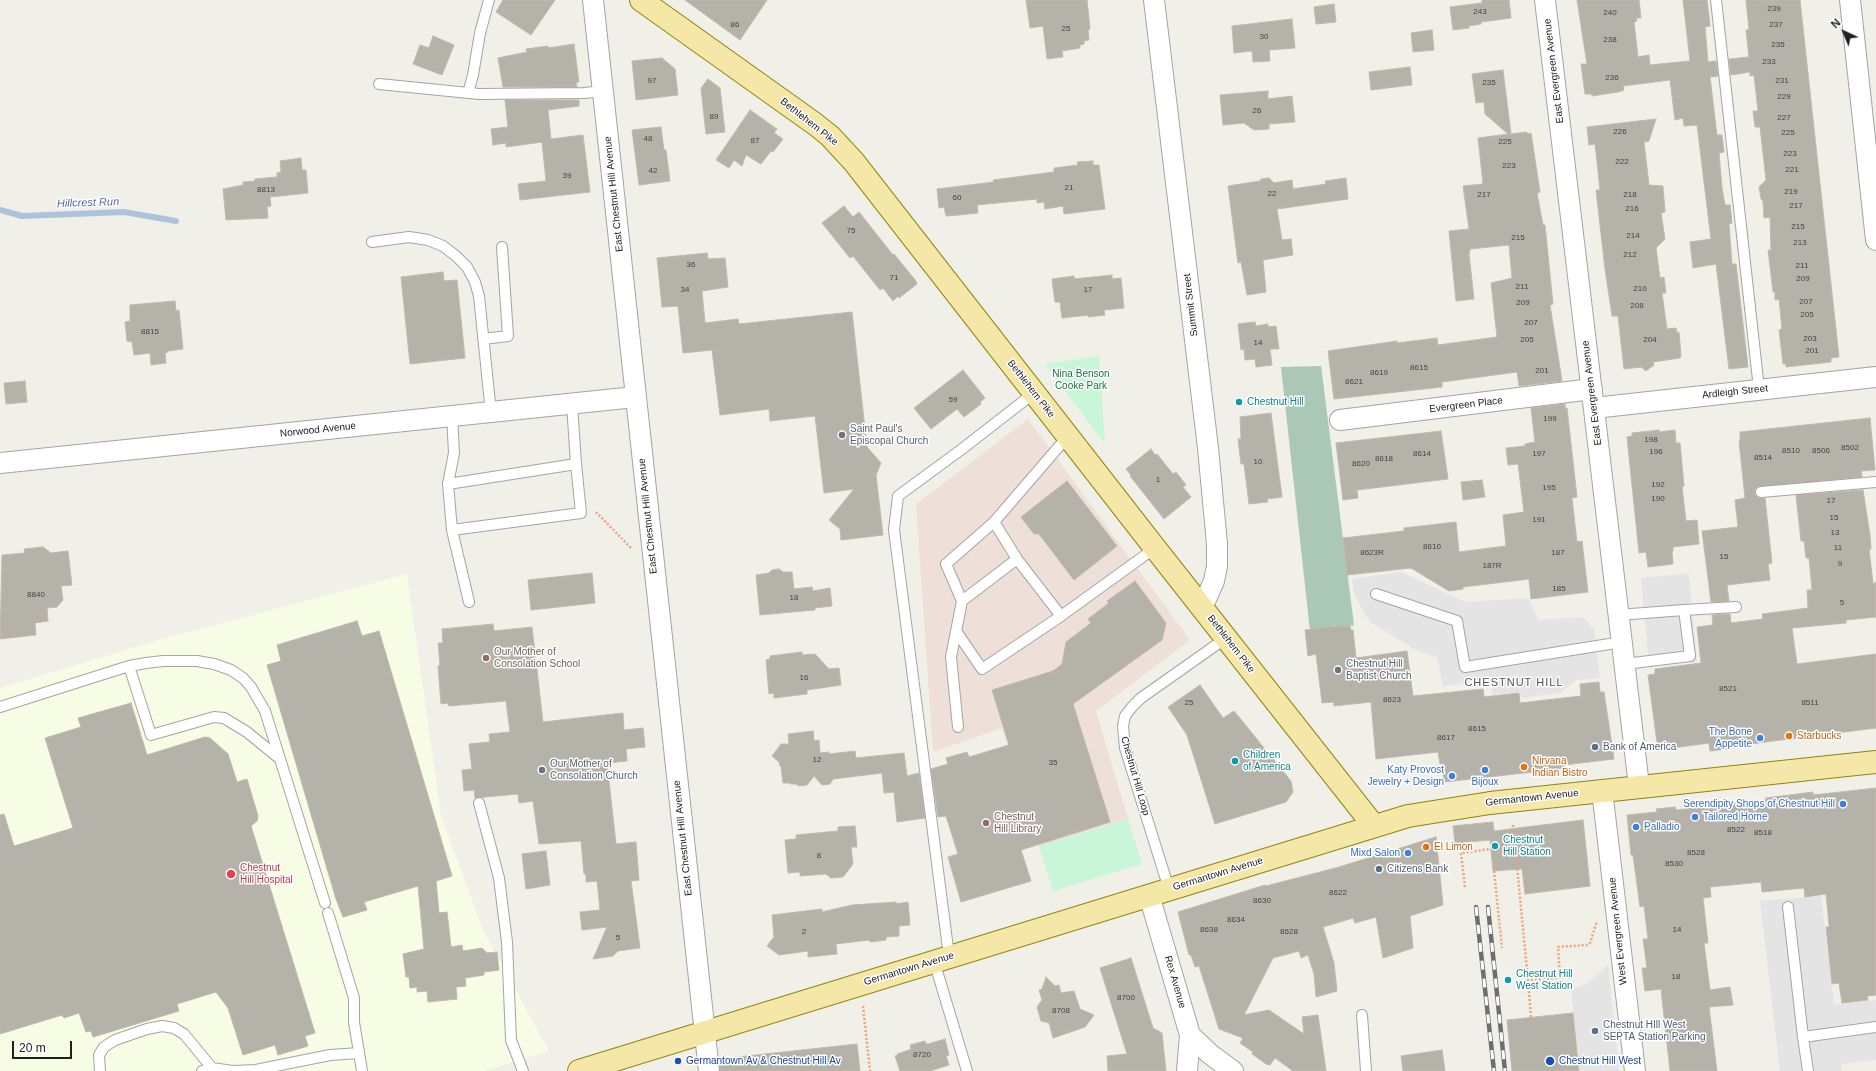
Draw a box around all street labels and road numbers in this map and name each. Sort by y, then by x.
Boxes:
street label: East Evergreen Avenue [1542,18,1566,124]
street label: Bethlehem Pike [778,96,840,148]
street label: East Chestnut Hill Avenue [602,136,626,252]
street label: Summit Street [1181,273,1201,337]
street label: East Evergreen Avenue [1580,340,1604,446]
street label: Bethlehem Pike [1005,358,1057,420]
street label: Ardleigh Street [1701,383,1769,401]
street label: Evergreen Place [1429,395,1503,415]
street label: Norwood Avenue [279,420,357,440]
street label: East Chestnut Hill Avenue [636,458,660,574]
street label: Bethlehem Pike [1205,613,1257,675]
street label: Chestnut Hill Loop [1118,735,1152,817]
street label: East Chestnut Hill Avenue [671,780,695,896]
street label: Germantown Avenue [1485,787,1579,809]
street label: Germantown Avenue [1171,855,1265,893]
street label: West Evergreen Avenue [1606,877,1630,985]
street label: Germantown Avenue [862,950,956,988]
street label: Rex Avenue [1162,954,1188,1010]

